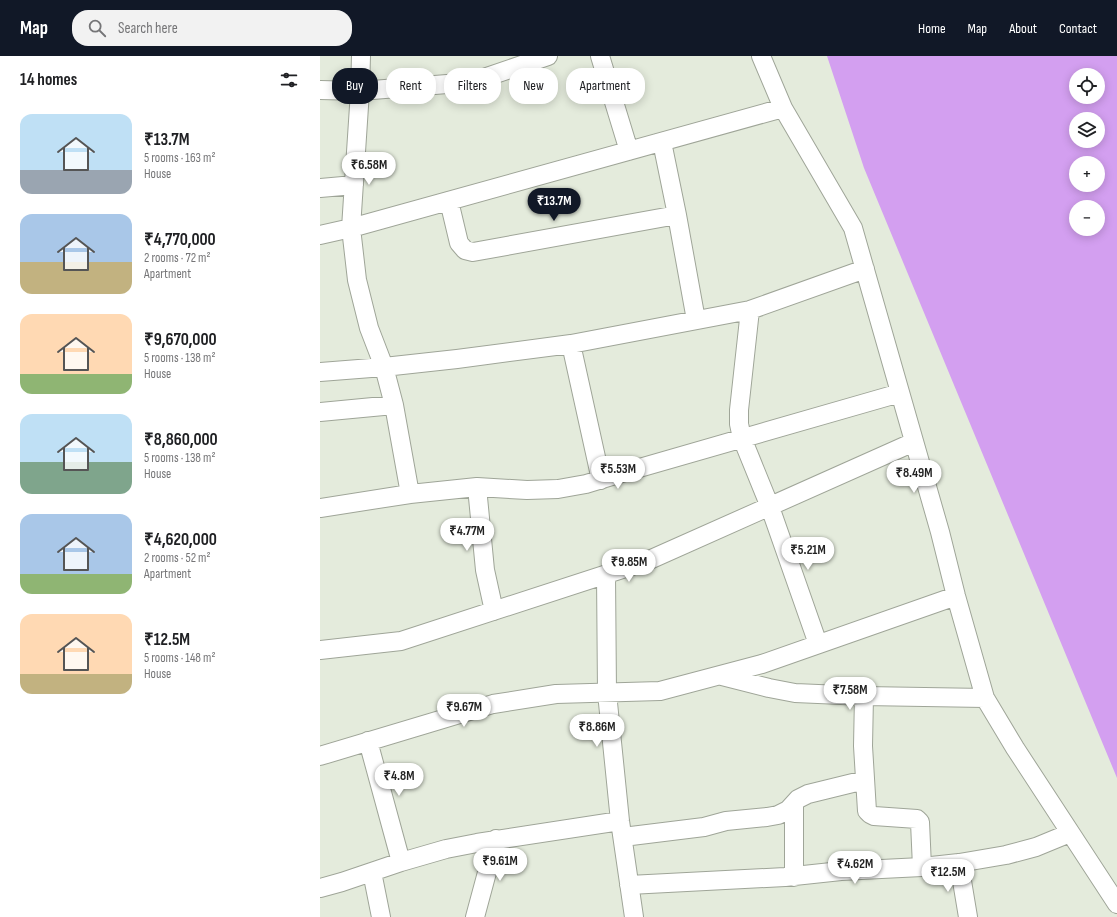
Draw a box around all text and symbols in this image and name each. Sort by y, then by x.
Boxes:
search box [72,10,352,46]
text: Map [20,17,48,40]
icon: search [86,17,108,39]
text: Search here [118,19,178,38]
text: Home [918,20,946,37]
text: Map [968,20,987,37]
text: About [1009,20,1037,37]
text: Contact [1059,20,1097,37]
chip: Buy [332,68,378,104]
chip: Rent [386,68,436,104]
chip: Filters [444,68,501,104]
chip: New [509,68,558,104]
chip: Apartment [566,68,645,104]
map controls [1069,68,1105,236]
button: locate [1069,68,1105,104]
icon: filters [278,69,300,91]
text: 14 homes [20,70,77,90]
button: layers [1069,112,1105,148]
icon: home [52,130,100,178]
text: ₹13.7M [144,130,189,150]
text: 5 rooms · 163 m² [144,150,215,166]
pin: ₹6.58M [336,152,402,186]
button: + [1069,156,1105,192]
text: ₹6.58M [351,157,387,173]
text: House [144,166,171,182]
pin: ₹13.7M [521,188,587,222]
text: ₹13.7M [537,193,571,209]
button: − [1069,200,1105,236]
icon: home [52,230,100,278]
text: ₹4,770,000 [144,230,216,250]
text: 2 rooms · 72 m² [144,250,210,266]
text: Apartment [144,266,191,282]
icon: home [52,330,100,378]
text: ₹9,670,000 [144,330,217,350]
text: 5 rooms · 138 m² [144,350,215,366]
text: House [144,366,171,382]
icon: home [52,430,100,478]
text: ₹8,860,000 [144,430,218,450]
text: 5 rooms · 138 m² [144,450,215,466]
pin: ₹5.53M [585,456,651,490]
pin: ₹8.49M [881,460,947,494]
text: ₹5.53M [600,461,636,477]
text: ₹8.49M [896,465,933,481]
text: House [144,466,171,482]
pin: ₹4.77M [434,518,500,552]
text: ₹4.77M [449,523,485,539]
icon: home [52,530,100,578]
text: ₹4,620,000 [144,530,217,550]
pin: ₹5.21M [775,537,841,571]
text: ₹5.21M [790,542,826,558]
pin: ₹9.85M [596,549,662,583]
text: 2 rooms · 52 m² [144,550,211,566]
text: ₹9.85M [611,554,647,570]
text: Apartment [144,566,191,582]
icon: home [52,630,100,678]
text: ₹12.5M [144,630,190,650]
text: 5 rooms · 148 m² [144,650,216,666]
text: House [144,666,171,682]
pin: ₹7.58M [817,677,883,711]
text: ₹7.58M [833,682,867,698]
pin: ₹9.67M [431,694,497,728]
text: ₹9.67M [446,699,482,715]
pin: ₹8.86M [564,714,630,748]
text: ₹8.86M [579,719,615,735]
pin: ₹4.8M [371,763,427,797]
text: ₹4.8M [384,768,414,784]
pin: ₹9.61M [467,848,533,882]
pin: ₹4.62M [822,851,888,885]
text: ₹9.61M [482,853,518,869]
text: ₹4.62M [837,856,873,872]
pin: ₹12.5M [915,859,981,893]
text: ₹12.5M [930,864,966,880]

